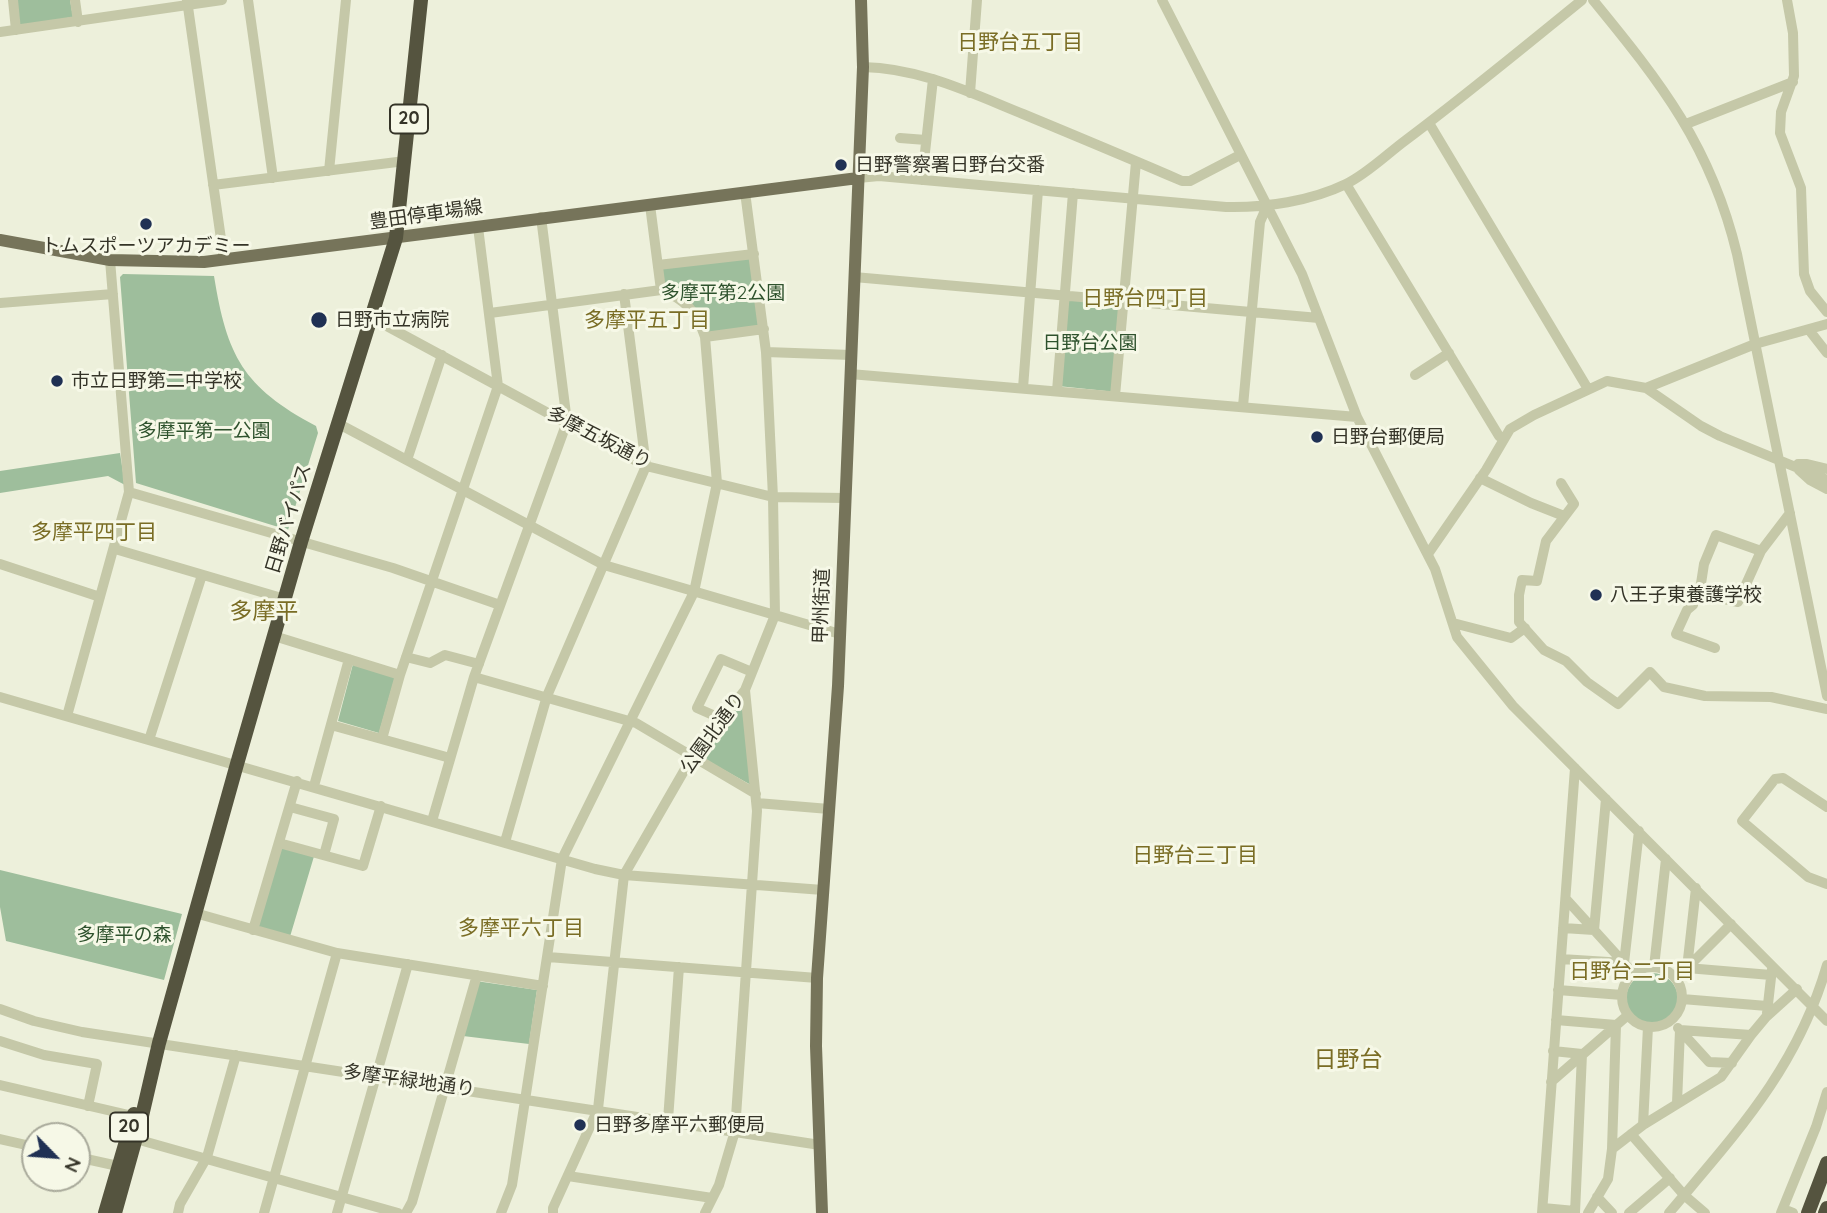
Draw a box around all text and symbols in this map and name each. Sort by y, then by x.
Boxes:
district label: 日野台五丁目 [957,30,1083,56]
road number: 20 [390,104,428,134]
place label: 日野警察署日野台交番 [855,154,1045,176]
marker: 日野警察署日野台交番 [833,157,849,173]
street label: 豊田停車場線 [368,196,484,234]
marker: トムスポーツアカデミー [138,216,154,232]
place label: トムスポーツアカデミー [42,235,250,257]
park label: 多摩平第2公園 [661,282,785,304]
district label: 日野台四丁目 [1082,286,1208,312]
district label: 多摩平五丁目 [584,308,710,334]
place label: 日野市立病院 [335,309,449,331]
marker: 日野市立病院 [309,310,329,330]
park label: 日野台公園 [1043,332,1137,354]
place label: 市立日野第二中学校 [71,370,242,392]
marker: 市立日野第二中学校 [49,373,65,389]
street label: 多摩五坂通り [543,402,655,474]
park label: 多摩平第一公園 [138,420,270,442]
place label: 日野台郵便局 [1331,426,1445,448]
marker: 日野台郵便局 [1309,429,1325,445]
street label: 日野バイパス [261,461,317,577]
district label: 多摩平四丁目 [31,520,157,546]
street label: 甲州街道 [809,568,835,644]
place label: 八王子東養護学校 [1610,584,1762,606]
marker: 八王子東養護学校 [1588,587,1604,603]
district label: 多摩平 [230,598,298,626]
street label: 公園北通り [676,688,750,778]
district label: 日野台三丁目 [1132,843,1258,869]
district label: 多摩平六丁目 [458,916,584,942]
park label: 多摩平の森 [77,924,171,946]
district label: 日野台二丁目 [1569,959,1695,985]
district label: 日野台 [1314,1046,1382,1074]
street label: 多摩平緑地通り [342,1060,476,1102]
road number: 20 [110,1112,148,1142]
place label: 日野多摩平六郵便局 [594,1114,765,1136]
marker: 日野多摩平六郵便局 [572,1117,588,1133]
north arrow [21,1122,91,1192]
text: N [59,1154,87,1176]

